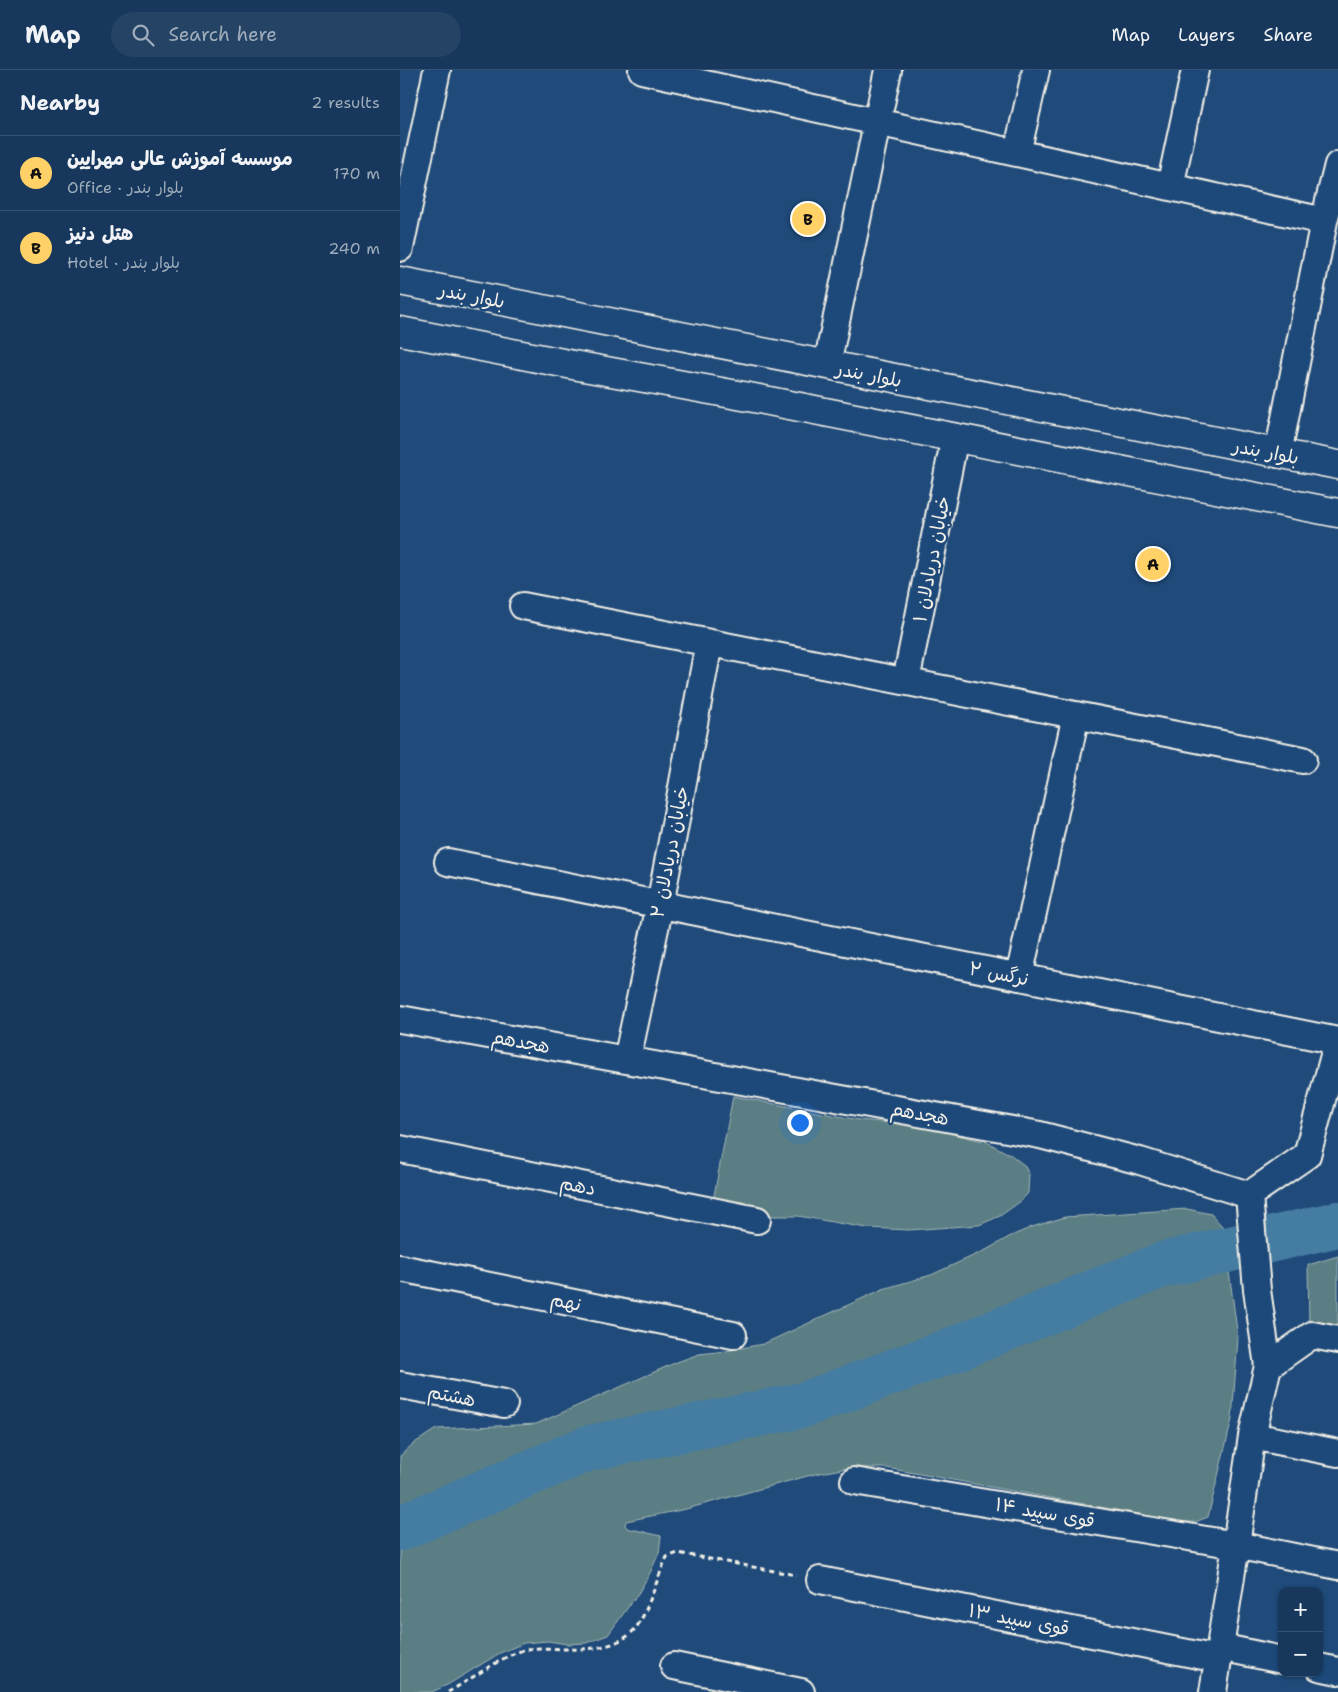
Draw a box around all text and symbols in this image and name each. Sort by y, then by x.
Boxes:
search box [111,12,461,57]
text: Map [25,19,81,51]
icon: search [129,21,157,49]
text: Search here [169,22,277,47]
text: Map [1112,23,1150,47]
text: Layers [1178,23,1235,47]
text: Share [1263,23,1313,47]
text: Nearby [20,89,100,117]
text: 2 results [311,92,380,113]
text: موسسه آموزش عالی مهرایین [67,146,293,171]
text: A [30,163,42,184]
text: 170 m [333,163,380,184]
text: Office · بلوار بندر [67,177,184,198]
pin: B [792,200,824,238]
text: هتل دنیز [67,221,133,246]
text: B [31,238,41,259]
text: 240 m [328,238,380,259]
text: Hotel · بلوار بندر [67,252,180,273]
street label: بلوار بندر [435,276,507,314]
street label: بلوار بندر [832,355,904,393]
street label: بلوار بندر [1229,432,1301,470]
street label: خیابان دریادلان ۱ [907,494,956,624]
pin: A [1137,545,1169,583]
street label: خیابان دریادلان ۲ [644,784,695,920]
street label: نرگس ۲ [967,955,1031,992]
street label: هجدهم [489,1024,552,1061]
street label: هجدهم [888,1096,951,1133]
your location [787,1110,813,1136]
street label: دهم [558,1170,598,1203]
street label: نهم [548,1286,584,1319]
street label: هشتم [426,1379,478,1414]
street label: قوی سپید ۱۴ [993,1491,1097,1534]
map controls [1278,1587,1323,1677]
button: + [1278,1587,1323,1632]
street label: قوی سپید ۱۳ [966,1597,1071,1642]
button: − [1278,1632,1323,1677]

